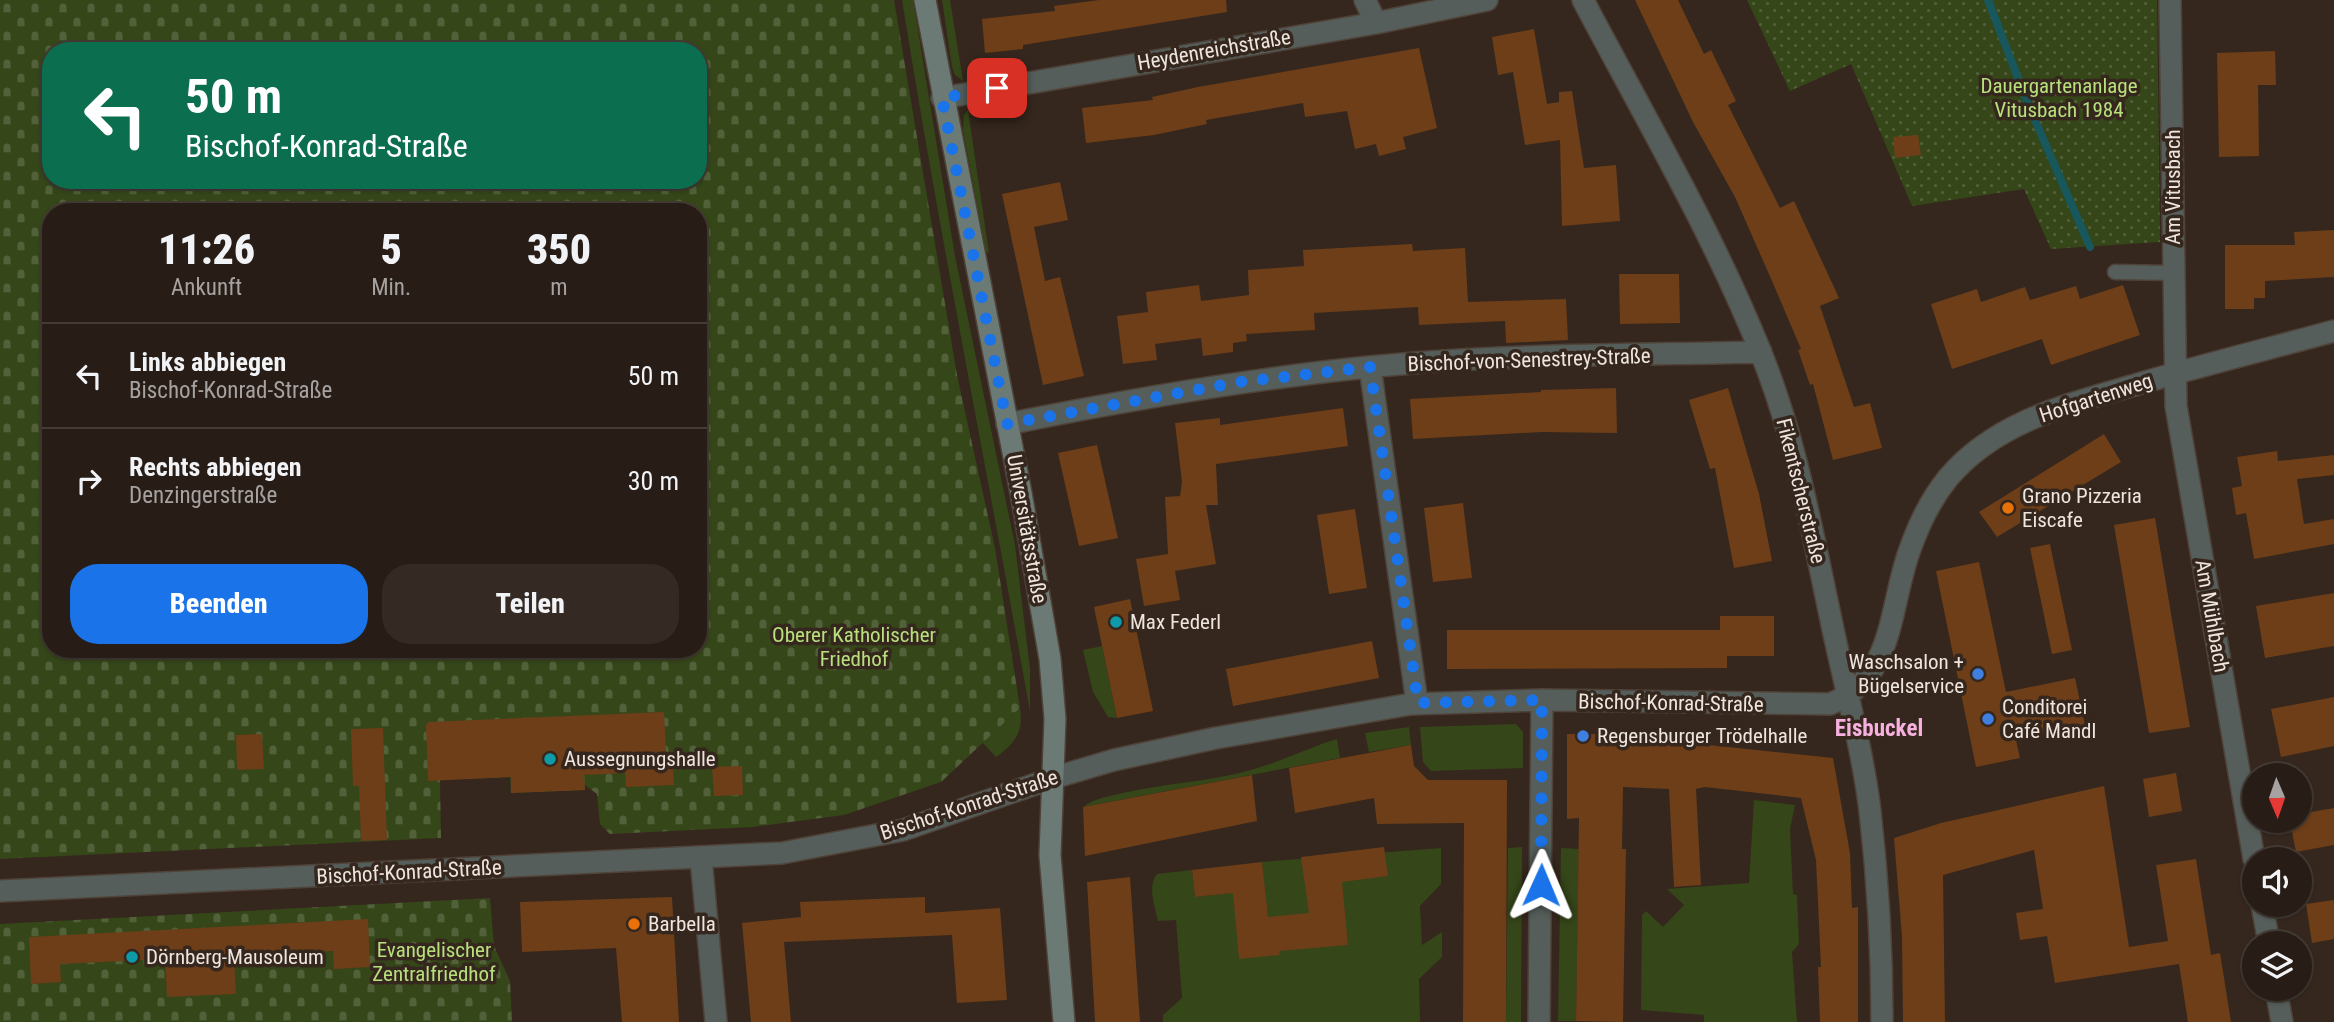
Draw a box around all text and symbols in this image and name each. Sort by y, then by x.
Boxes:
street label: Heydenreichstraße [1136,25,1293,75]
pin [967,58,1027,118]
text: 50 m [185,68,282,125]
icon: arrive [978,69,1016,107]
icon: left [70,70,161,161]
park label: Dauergartenanlage Vitusbach 1984 [1980,74,2138,122]
text: Bischof-Konrad-Straße [185,127,468,165]
street label: Am Vitusbach [2161,129,2185,245]
text: 11:26 [158,225,255,274]
text: 5 [380,225,402,274]
text: 350 [527,225,591,274]
text: Ankunft [171,274,242,301]
text: Min. [371,274,411,301]
text: m [550,274,568,301]
street label: Bischof-von-Senestrey-Straße [1407,344,1651,376]
text: Links abbiegen [129,347,286,377]
icon: left [70,357,108,395]
text: 50 m [628,361,679,391]
street label: Hofgartenweg [2036,368,2156,428]
text: Bischof-Konrad-Straße [129,377,332,404]
street label: Fikentscherstraße [1771,416,1831,566]
text: Rechts abbiegen [129,452,302,482]
street label: Universitätsstraße [1002,453,1052,606]
icon: right [70,462,108,500]
text: 30 m [628,466,679,496]
text: Denzingerstraße [129,482,277,509]
place label: Grano Pizzeria Eiscafe [2022,484,2142,532]
marker: Grano Pizzeria Eiscafe [2000,500,2016,516]
street label: Am Mühlbach [2190,558,2234,674]
button: Beenden [70,564,368,644]
button: Teilen [382,564,679,644]
place label: Max Federl [1130,610,1221,634]
marker: Max Federl [1108,614,1124,630]
park label: Oberer Katholischer Friedhof [772,623,936,671]
place label: Waschsalon + Bügelservice [1848,650,1964,698]
marker: Waschsalon + Bügelservice [1970,666,1986,682]
street label: Bischof-Konrad-Straße [1578,689,1764,717]
place label: Conditorei Café Mandl [2002,695,2096,743]
marker: Conditorei Café Mandl [1980,711,1996,727]
district label: Eisbuckel [1835,715,1923,742]
place label: Regensburger Trödelhalle [1597,724,1807,748]
marker: Regensburger Trödelhalle [1575,728,1591,744]
place label: Aussegnungshalle [564,747,716,771]
marker: Aussegnungshalle [542,751,558,767]
north arrow [2242,763,2312,833]
map controls [2242,763,2312,1001]
street label: Bischof-Konrad-Straße [877,765,1061,845]
button: sound [2242,847,2312,917]
position arrow [1504,848,1578,922]
street label: Bischof-Konrad-Straße [316,855,502,889]
place label: Barbella [648,912,716,936]
marker: Barbella [626,916,642,932]
button: layers [2242,931,2312,1001]
park label: Evangelischer Zentralfriedhof [372,938,496,986]
place label: Dörnberg-Mausoleum [146,945,324,969]
marker: Dörnberg-Mausoleum [124,949,140,965]

